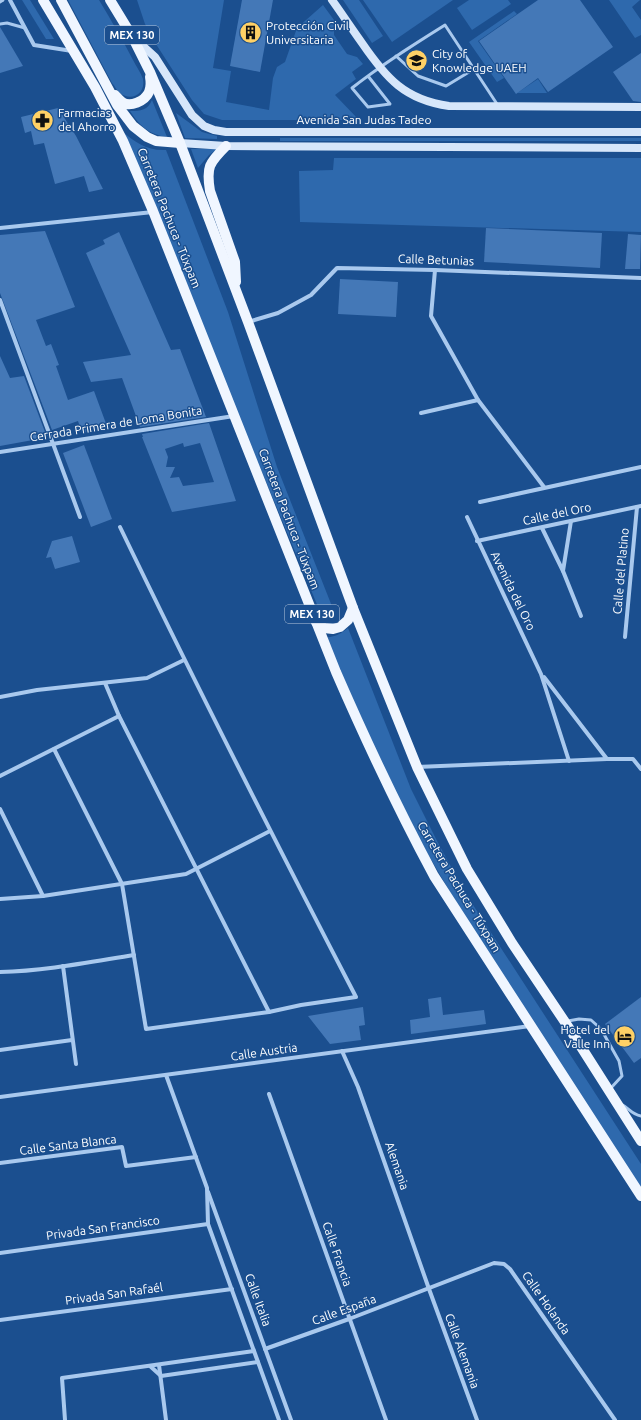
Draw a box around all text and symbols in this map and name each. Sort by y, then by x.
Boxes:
place label: Protección Civil Universitaria [266,19,349,46]
building icon: Protección Civil Universitaria [238,20,264,46]
road number: MEX 130 [105,26,159,44]
place label: City of Knowledge UAEH [432,47,527,74]
school or university icon: City of Knowledge UAEH [404,48,430,74]
place label: Farmacias del Ahorro [58,106,115,133]
pharmacy icon: Farmacias del Ahorro [30,107,56,133]
street label: Avenida San Judas Tadeo [297,113,431,126]
street label: Carretera Pachuca - Túxpam [135,146,204,290]
street label: Calle Betunias [398,252,474,267]
street label: Cerrada Primera de Loma Bonita [29,403,203,444]
street label: Carretera Pachuca - Túxpam [257,446,322,591]
street label: Calle del Oro [522,500,592,527]
street label: Calle del Platino [610,527,631,615]
street label: Avenida del Oro [489,549,538,632]
road number: MEX 130 [285,605,339,623]
street label: Carretera Pachuca - Túxpam [415,819,504,954]
place label: Hotel del Valle Inn [561,1023,610,1050]
hotel icon: Hotel del Valle Inn [612,1024,638,1050]
street label: Calle Austria [230,1040,298,1063]
street label: Calle Santa Blanca [19,1132,117,1157]
street label: Alemania [383,1140,412,1192]
street label: Privada San Francisco [45,1213,161,1242]
street label: Calle Francia [320,1220,355,1288]
street label: Calle Holanda [520,1269,573,1337]
street label: Calle Italia [243,1272,274,1328]
street label: Privada San Rafaél [64,1280,164,1307]
street label: Calle España [310,1292,378,1327]
street label: Calle Alemania [443,1311,482,1390]

